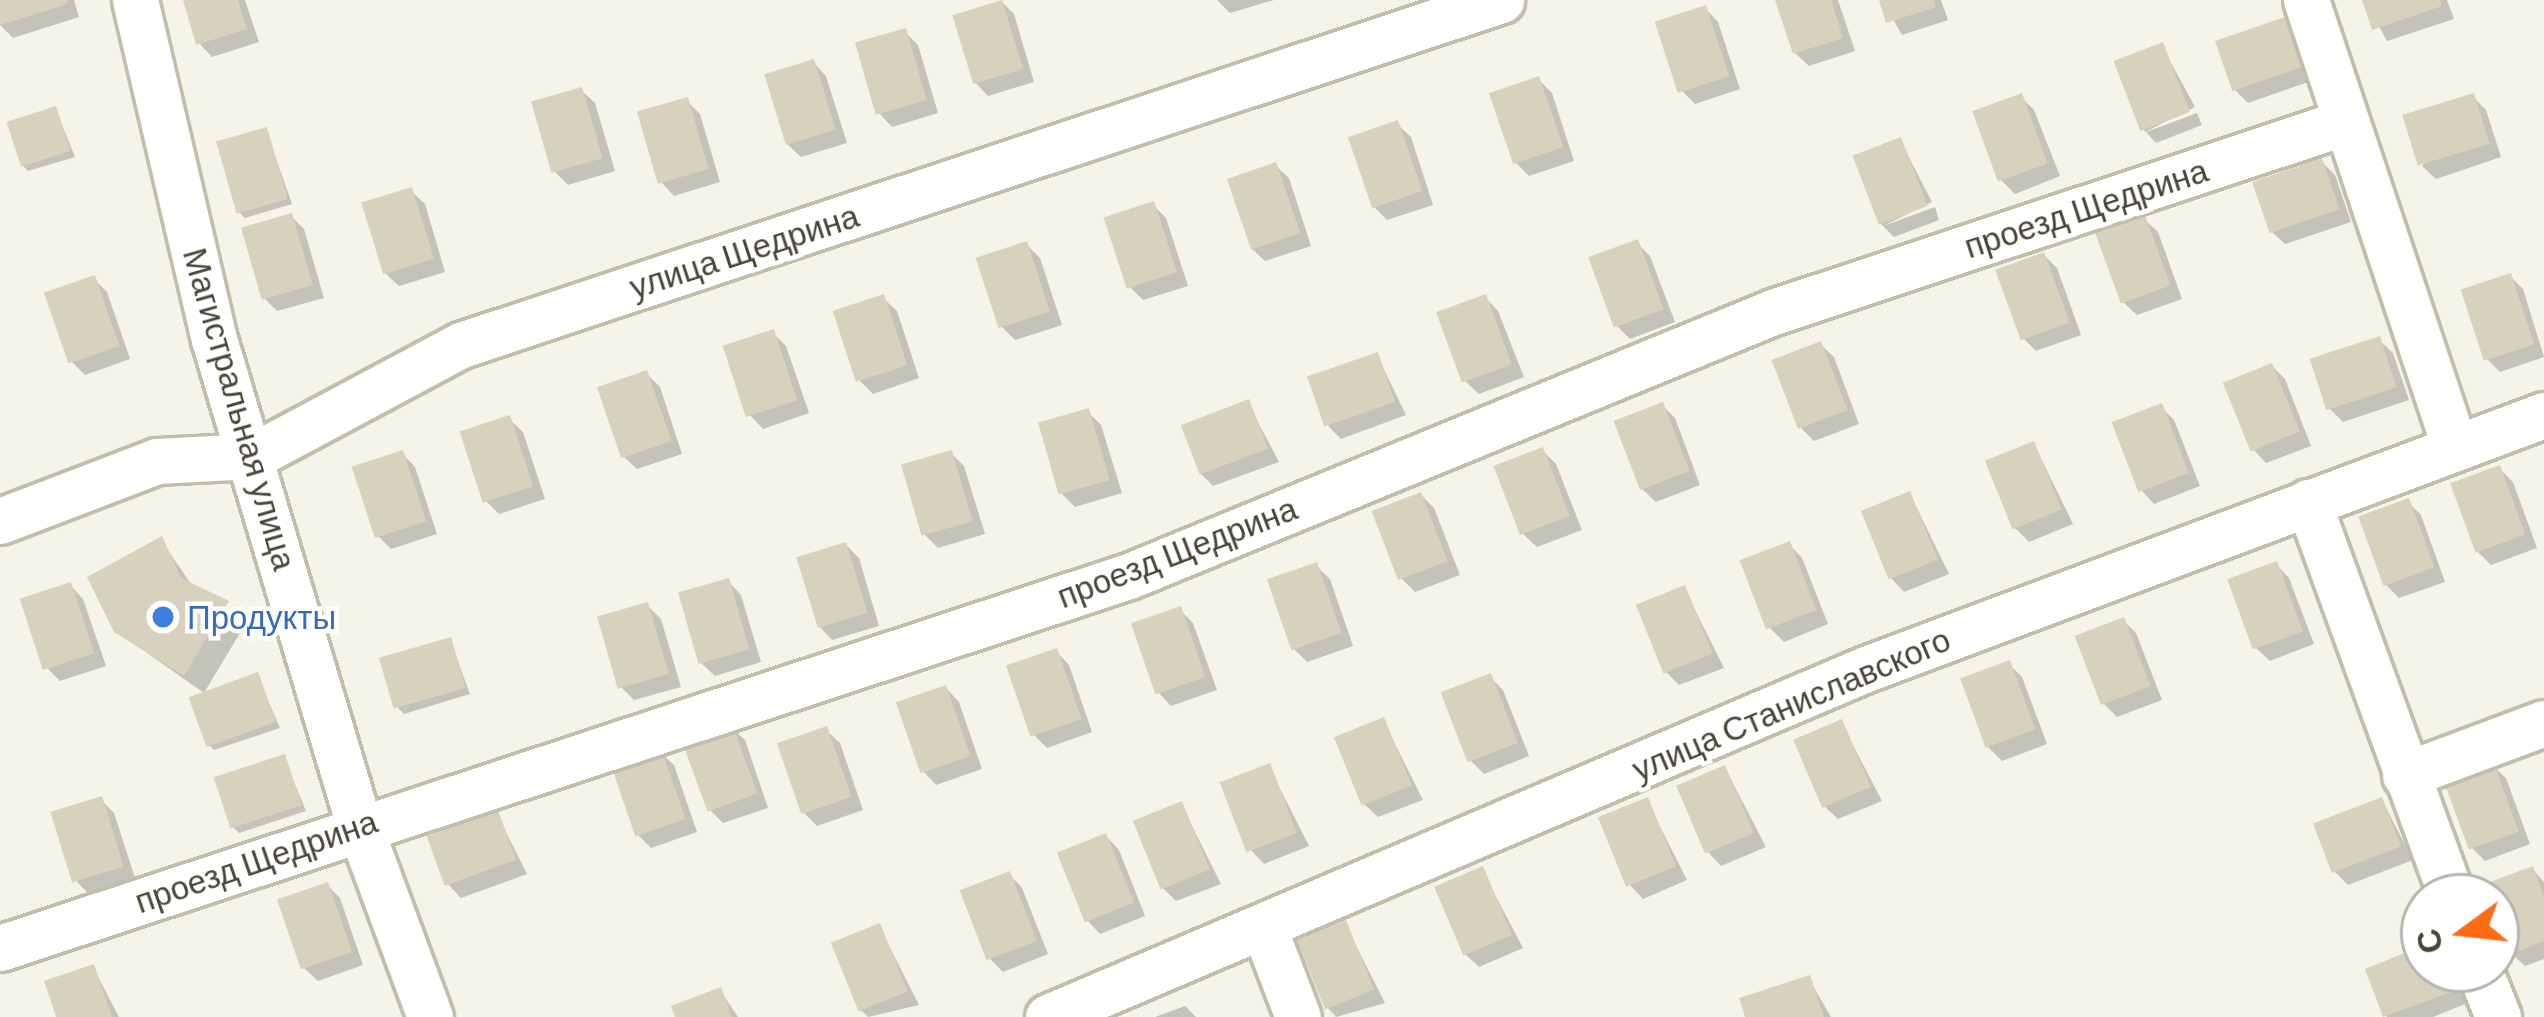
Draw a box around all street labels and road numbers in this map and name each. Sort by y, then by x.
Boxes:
street label: проезд Щедрина [1959,150,2213,266]
street label: улица Щедрина [624,195,864,307]
street label: Магистральная улица [175,243,305,575]
street label: проезд Щедрина [1052,488,1302,616]
street label: улица Станиславского [1626,619,1956,789]
street label: проезд Щедрина [130,801,382,921]

